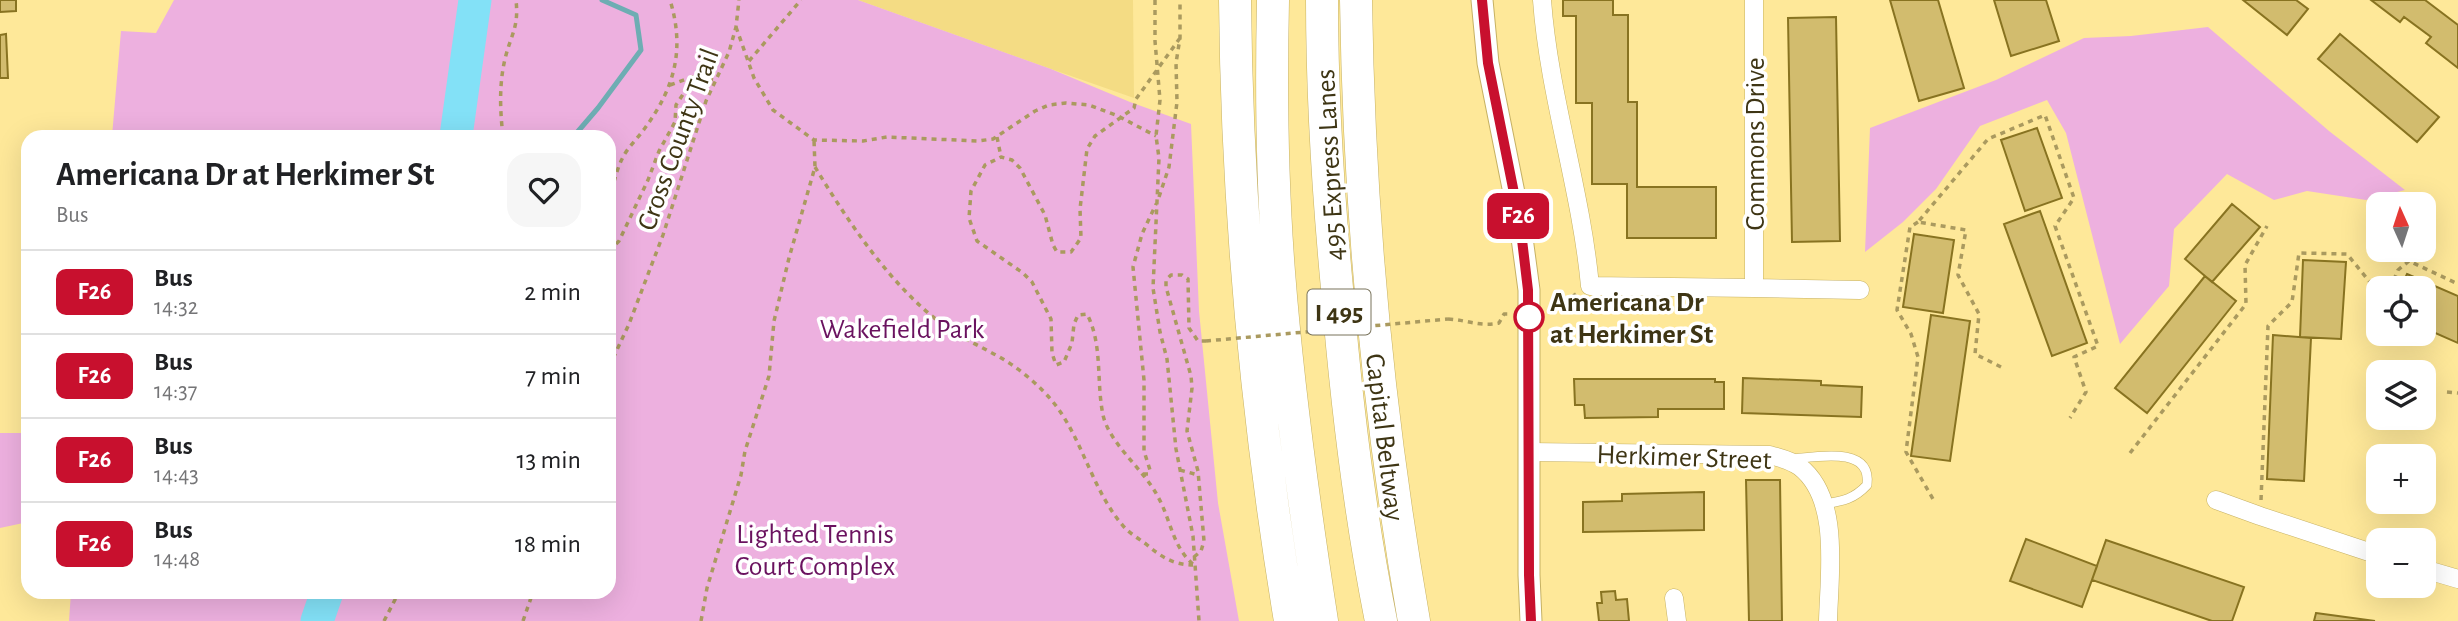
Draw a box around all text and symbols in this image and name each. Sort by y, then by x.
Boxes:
street label: Cross County Trail [633,45,725,234]
street label: Commons Drive [1742,57,1770,231]
street label: 495 Express Lanes [1312,68,1350,261]
button: heart [507,153,581,227]
text: Americana Dr at Herkimer St [56,159,435,192]
north arrow [2366,192,2436,262]
map controls [2366,192,2436,598]
line badge: F26 [1478,193,1558,239]
text: Bus [56,204,89,227]
text: F26 [1501,204,1535,228]
text: Bus [154,265,193,291]
button: locate [2366,276,2436,346]
text: 2 min [524,279,581,305]
text: F26 [78,280,111,304]
place label: Americana Dr at Herkimer St [1550,289,1714,349]
road number: I 495 [1308,290,1370,334]
text: 14:32 [154,296,198,319]
marker: Americana Dr at Herkimer St [1514,302,1544,332]
park label: Wakefield Park [820,316,984,344]
text: Bus [154,349,193,375]
street label: Capital Beltway [1360,352,1408,523]
button: layers [2366,360,2436,430]
text: 7 min [525,363,581,389]
text: F26 [78,364,111,388]
text: 14:37 [154,380,197,403]
text: Bus [154,433,193,459]
street label: Herkimer Street [1596,441,1772,475]
button: + [2366,444,2436,514]
text: 13 min [517,447,581,473]
text: F26 [78,448,111,472]
text: 14:43 [154,464,199,487]
text: Bus [154,517,193,543]
park label: Lighted Tennis Court Complex [735,521,895,581]
button: − [2366,528,2436,598]
text: 18 min [515,531,581,557]
text: F26 [78,532,111,556]
text: 14:48 [154,548,200,571]

